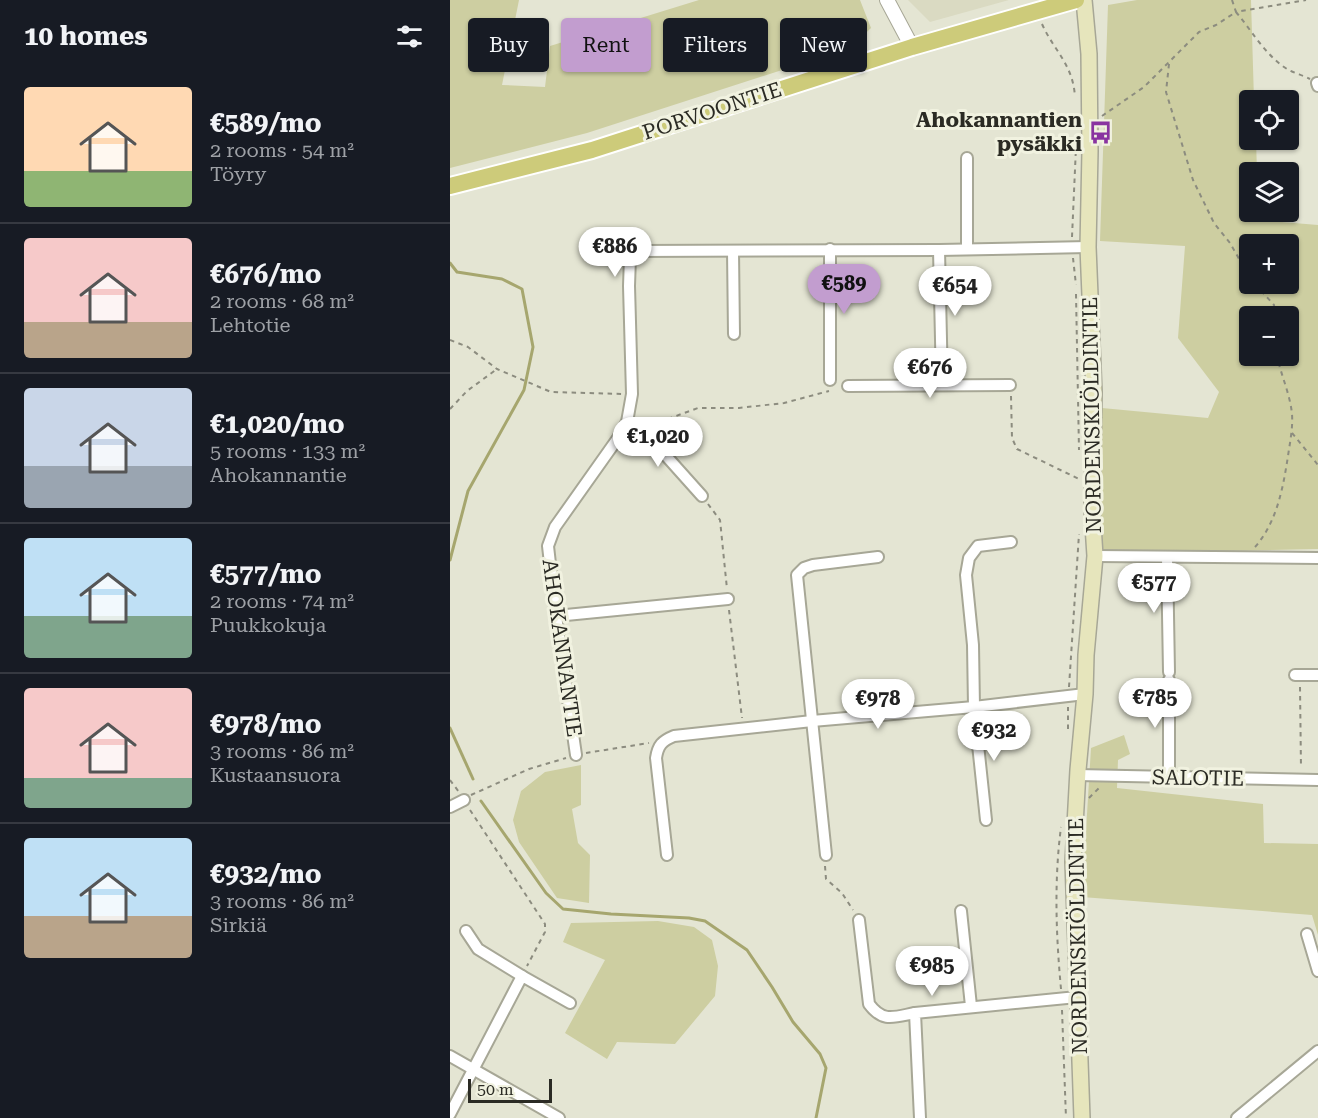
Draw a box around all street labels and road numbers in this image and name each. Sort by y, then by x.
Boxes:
street label: PORVOONTIE [639,77,785,145]
street label: NORDENSKIÖLDINTIE [1077,296,1106,534]
street label: AHOKANNANTIE [538,557,586,739]
street label: SALOTIE [1152,765,1244,791]
street label: NORDENSKIÖLDINTIE [1063,817,1092,1055]

